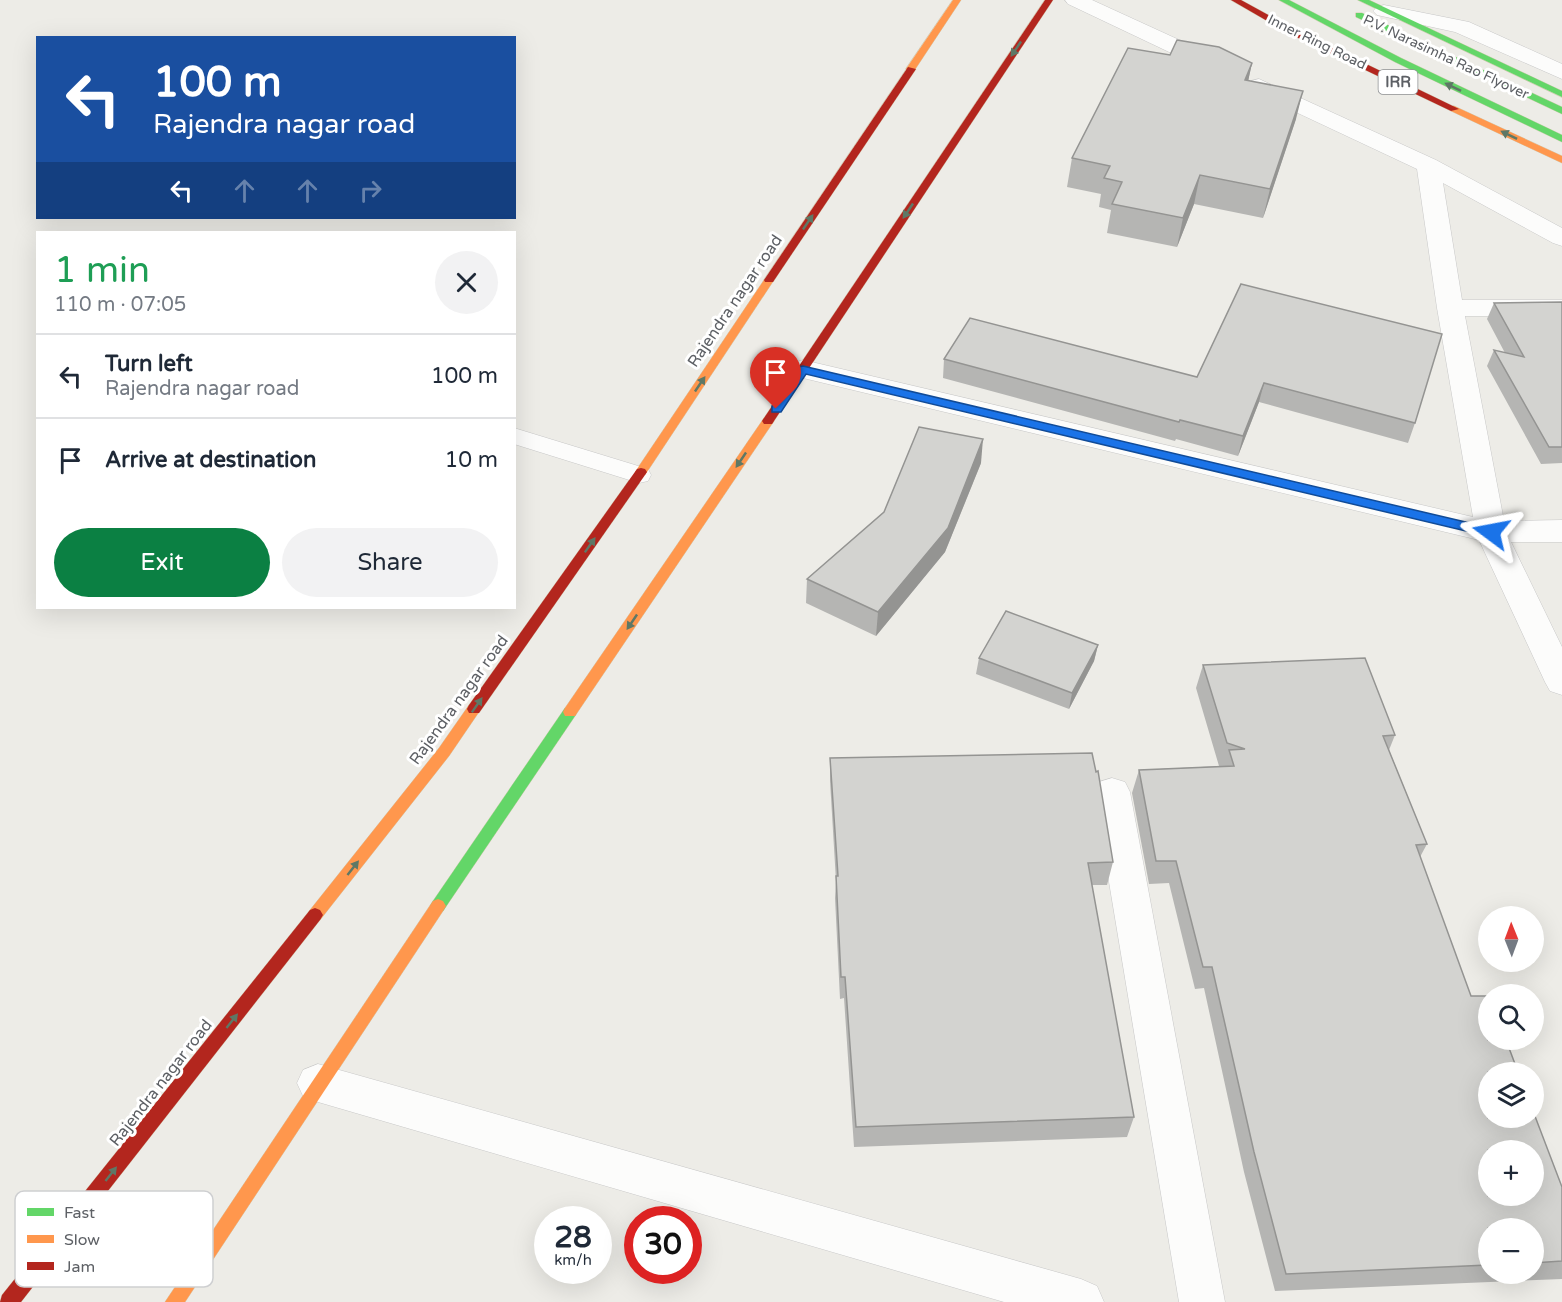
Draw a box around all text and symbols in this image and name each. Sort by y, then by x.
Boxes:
street label: Inner Ring Road [1265,11,1369,73]
street label: P.V. Narasimha Rao Flyover [1360,11,1532,103]
one-way arrow [1010,40,1022,56]
text: 100 m [153,57,282,108]
icon: left [54,60,132,138]
road number: IRR [1378,70,1418,94]
one-way arrow [1444,82,1461,91]
text: Rajendra nagar road [153,108,415,141]
one-way arrow [1501,130,1518,139]
icon: left [165,174,198,207]
icon: ahead [228,174,261,207]
icon: ahead [291,174,324,207]
icon: right [354,174,387,207]
one-way arrow [903,203,914,219]
one-way arrow [802,214,813,230]
street label: Rajendra nagar road [683,231,787,371]
text: 1 min [54,249,150,292]
button: close [435,251,498,314]
text: 110 m · 07:05 [54,293,186,317]
pin [750,347,801,409]
text: Turn left [105,351,193,377]
icon: arrive [759,356,792,389]
icon: left [54,360,87,393]
text: 100 m [431,363,498,389]
text: Rajendra nagar road [105,377,299,401]
one-way arrow [694,377,706,393]
icon: arrive [54,444,87,477]
text: Arrive at destination [105,447,316,473]
text: 10 m [444,447,498,473]
one-way arrow [736,452,747,469]
position arrow [1459,500,1523,564]
button: Exit [54,528,270,597]
button: Share [282,528,498,597]
one-way arrow [584,538,596,554]
one-way arrow [626,613,638,629]
street label: Rajendra nagar road [405,631,513,769]
one-way arrow [471,697,483,712]
one-way arrow [346,860,359,876]
north arrow [1478,906,1544,972]
map controls [1478,906,1544,1284]
button: search [1478,984,1544,1050]
one-way arrow [225,1013,238,1029]
street label: Rajendra nagar road [105,1016,217,1150]
button: layers [1478,1062,1544,1128]
button: + [1478,1140,1544,1206]
one-way arrow [104,1166,116,1181]
legend [15,1191,213,1287]
text: Fast [64,1203,95,1223]
speed limit sign: 30 [624,1206,702,1284]
button: − [1478,1218,1544,1284]
text: 28 [554,1219,592,1256]
text: Slow [64,1230,100,1250]
text: km/h [554,1251,592,1269]
text: Jam [64,1257,95,1277]

